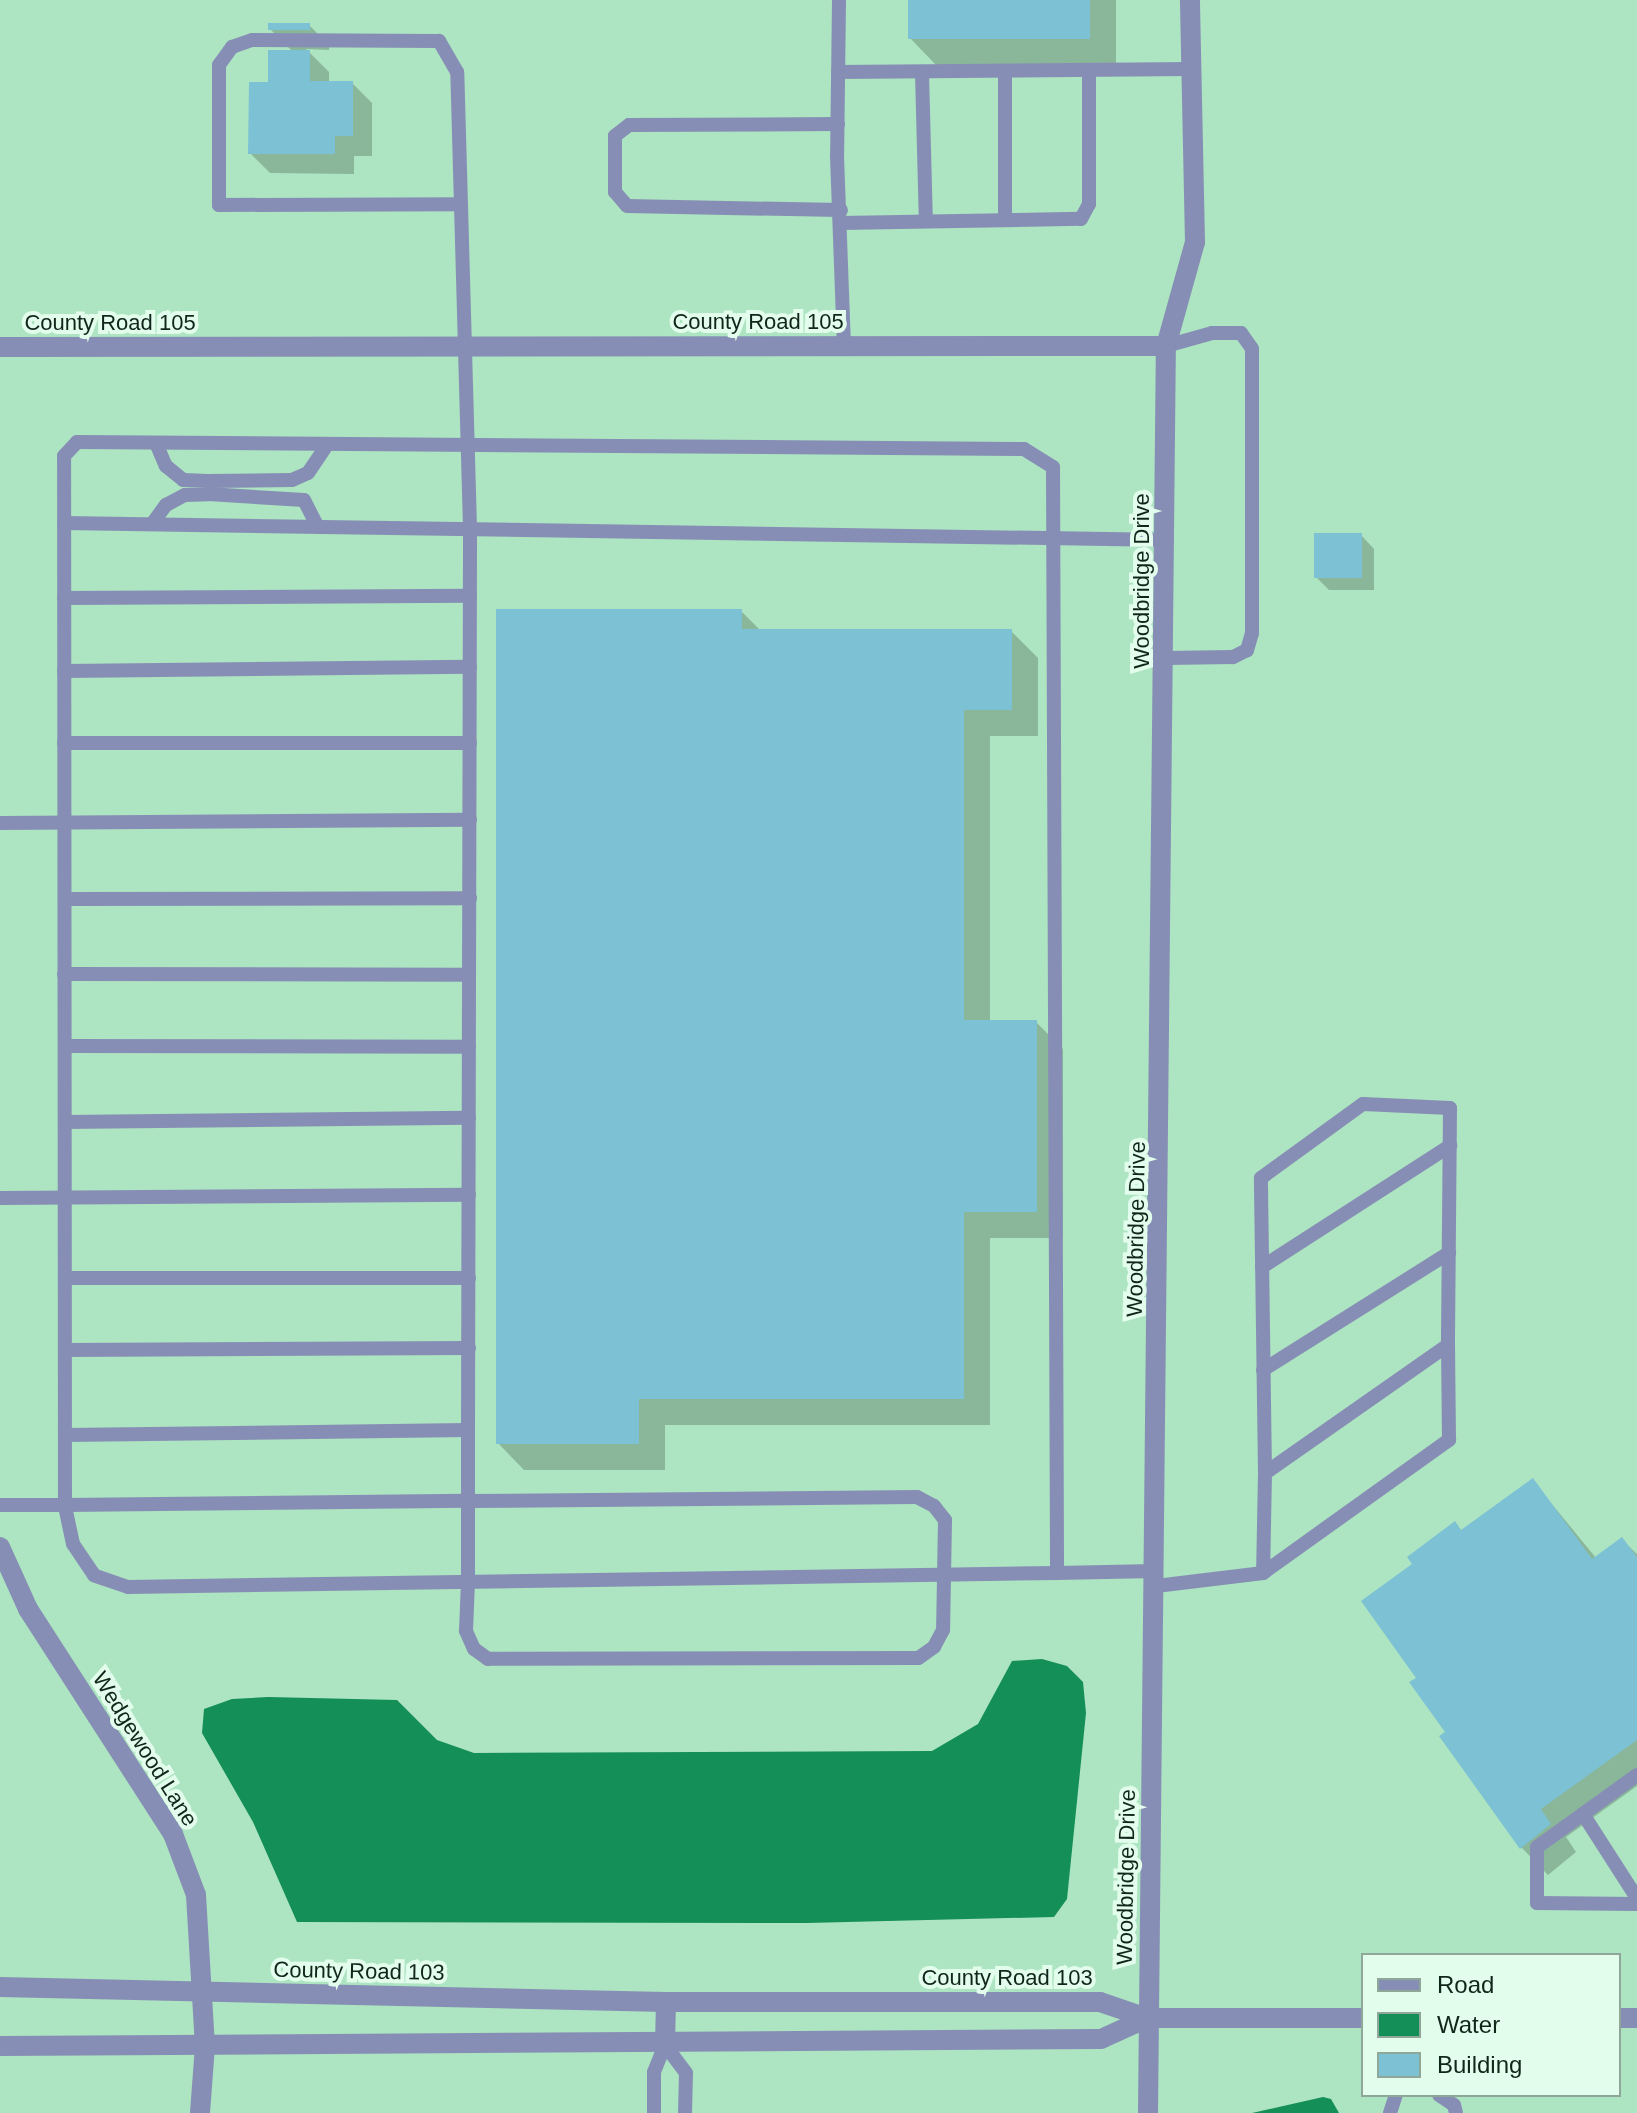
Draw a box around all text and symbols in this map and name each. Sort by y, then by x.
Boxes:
street label: County Road 105 [672,309,844,335]
street label: County Road 105 [24,310,196,336]
street label: Woodbridge Drive [1129,493,1155,669]
street label: Woodbridge Drive [1121,1141,1151,1317]
street label: Wedgewood Lane [87,1667,203,1831]
street label: Woodbridge Drive [1111,1789,1141,1965]
legend [1361,1953,1621,2097]
street label: County Road 103 [273,1956,445,1986]
street label: County Road 103 [921,1965,1093,1991]
text: Road [1437,1971,1494,1998]
text: Water [1437,2011,1500,2038]
text: Building [1437,2051,1522,2078]

